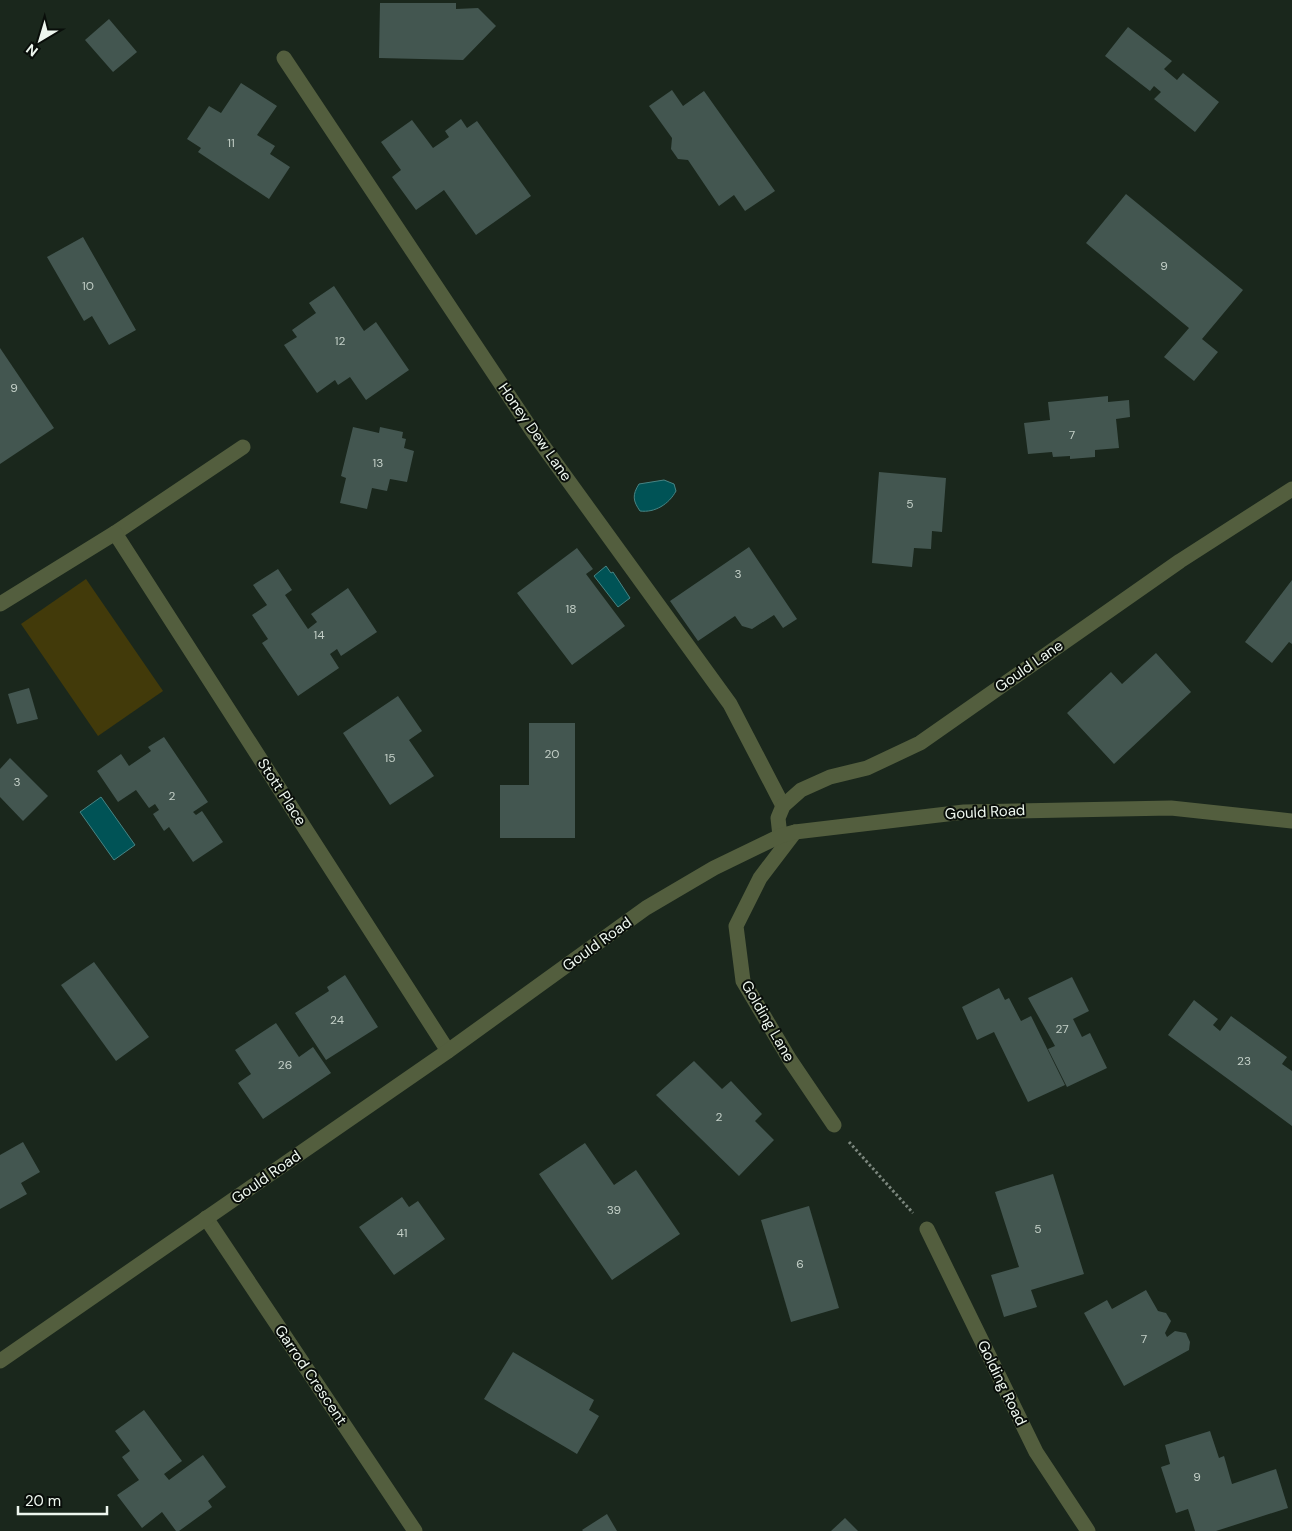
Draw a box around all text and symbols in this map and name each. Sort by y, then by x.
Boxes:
north arrow [15,15,65,65]
text: N [22,40,42,60]
house number: 11 [227,135,235,151]
house number: 9 [1160,258,1168,274]
house number: 10 [82,278,94,294]
house number: 12 [335,333,345,349]
street label: Honey Dew Lane [494,379,576,485]
house number: 9 [10,380,18,396]
house number: 7 [1069,427,1075,443]
house number: 13 [373,455,383,471]
house number: 5 [906,496,914,512]
house number: 3 [734,566,742,582]
house number: 18 [565,601,577,617]
house number: 14 [313,627,325,643]
street label: Gould Lane [991,635,1067,697]
house number: 20 [544,746,560,762]
house number: 15 [384,750,396,766]
street label: Stott Place [253,755,311,829]
house number: 3 [13,774,21,790]
house number: 2 [169,788,176,804]
street label: Gould Road [944,800,1026,824]
street label: Gould Road [559,912,635,976]
street label: Golding Lane [737,977,799,1065]
house number: 24 [330,1012,344,1028]
house number: 27 [1055,1021,1069,1037]
house number: 23 [1237,1053,1251,1069]
house number: 26 [278,1057,292,1073]
house number: 2 [716,1109,723,1125]
street label: Gould Road [227,1146,305,1208]
house number: 39 [607,1202,621,1218]
house number: 5 [1034,1221,1042,1237]
house number: 41 [396,1225,408,1241]
house number: 6 [796,1256,804,1272]
street label: Garrod Crescent [270,1321,352,1429]
house number: 7 [1141,1331,1147,1347]
street label: Golding Road [973,1337,1031,1429]
house number: 9 [1193,1469,1201,1485]
scale bar [18,1484,106,1516]
text: 20 m [25,1491,61,1511]

